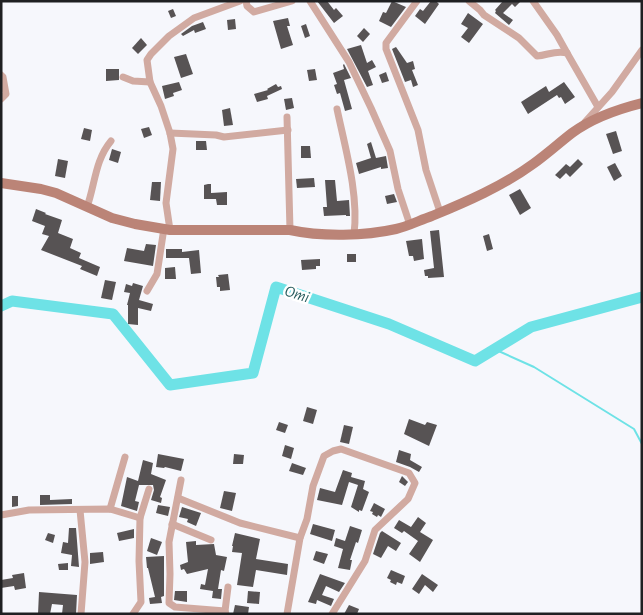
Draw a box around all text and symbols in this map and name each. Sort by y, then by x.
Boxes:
water label: Omi [283,283,312,306]

